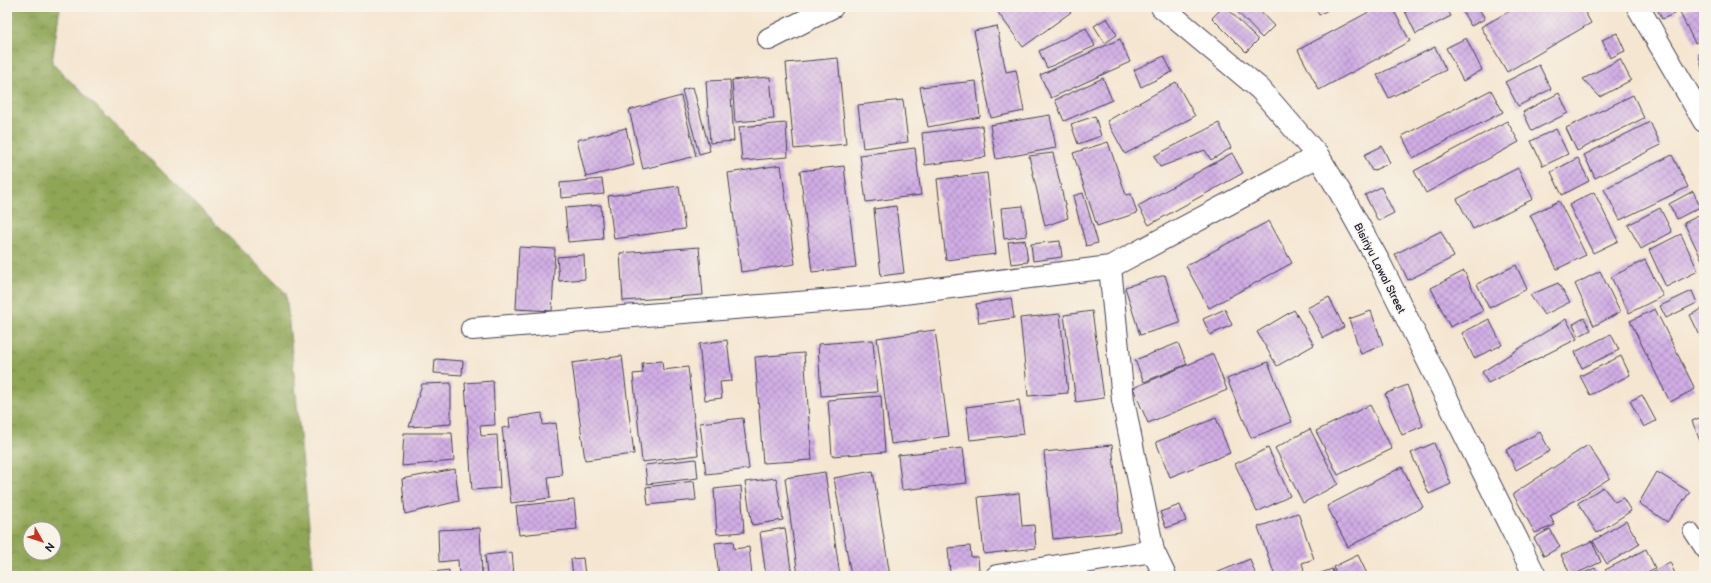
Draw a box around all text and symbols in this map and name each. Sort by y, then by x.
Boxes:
street label: Bisiriyu Lawal Street [1351,221,1408,316]
north arrow [22,521,62,561]
text: N [42,540,57,554]

